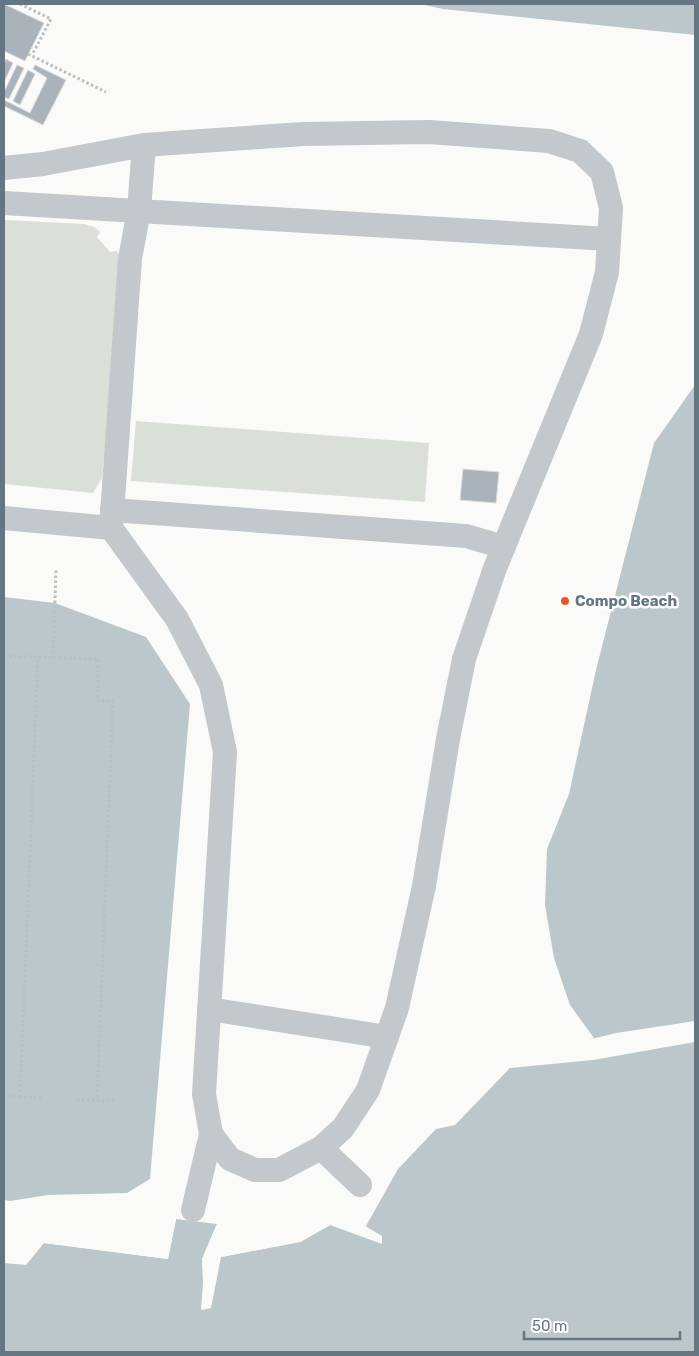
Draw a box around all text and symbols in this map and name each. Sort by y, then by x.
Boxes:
place label: Compo Beach [575,592,677,610]
marker: Compo Beach [559,595,571,607]
scale bar [524,1308,680,1340]
text: 50 m [532,1317,567,1335]

